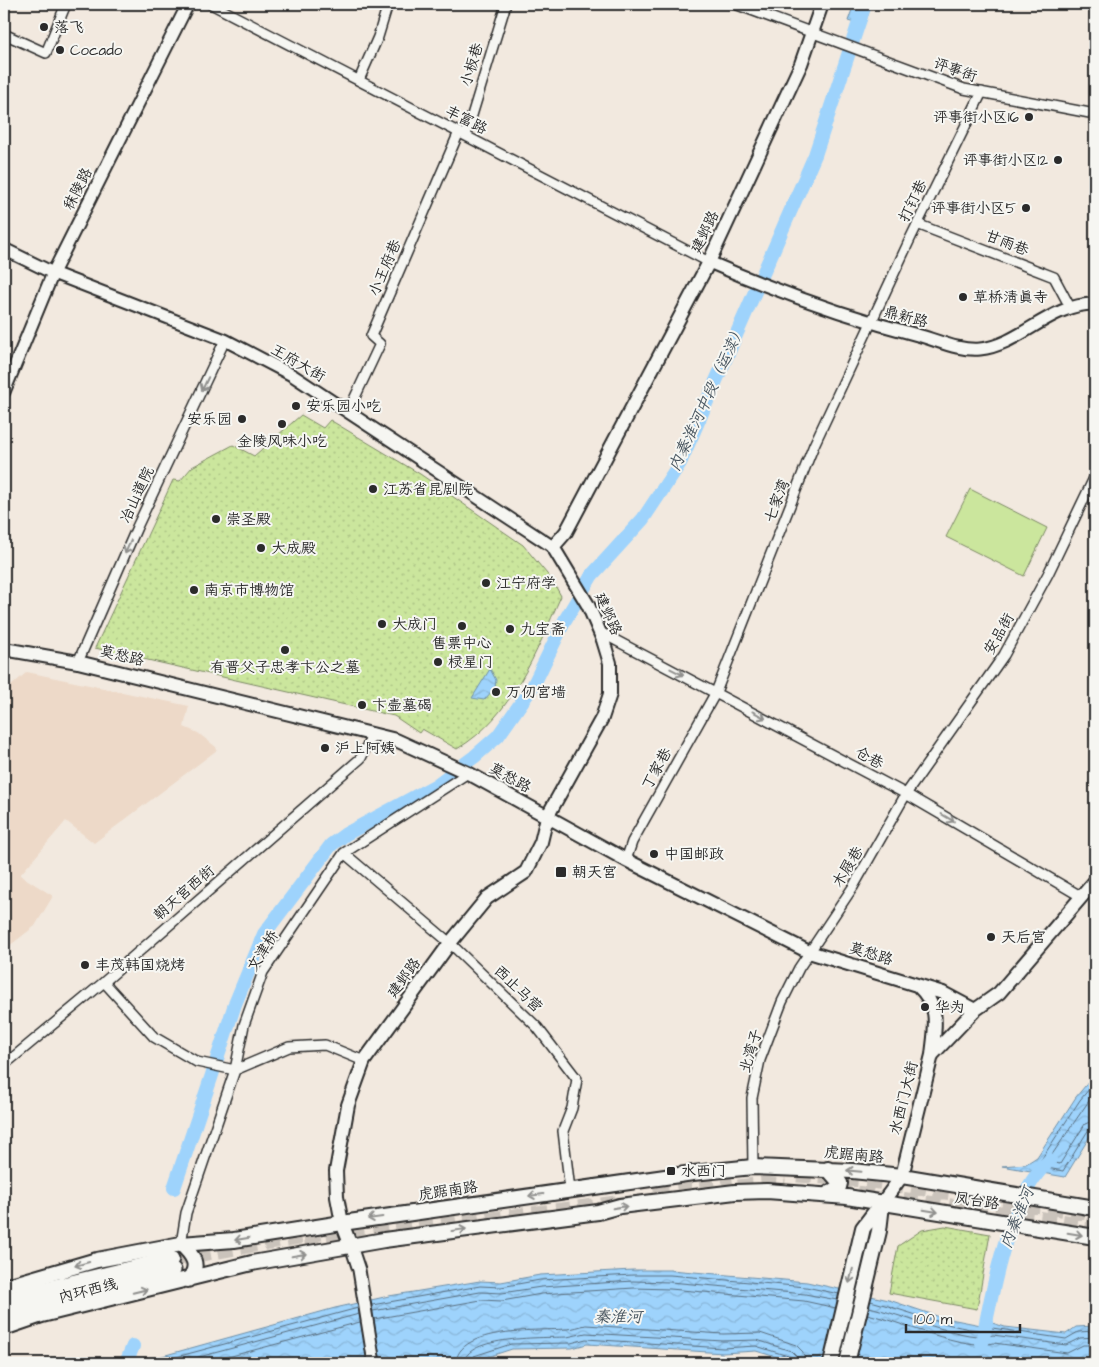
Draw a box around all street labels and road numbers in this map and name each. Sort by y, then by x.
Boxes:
street label: 小板巷 [456,40,488,90]
street label: 评事街 [930,53,980,87]
street label: 丰富路 [441,100,491,140]
street label: 秣陵路 [58,164,98,214]
street label: 打钉巷 [894,176,932,226]
street label: 建邺路 [686,207,724,257]
street label: 甘雨巷 [982,225,1032,261]
street label: 小王府巷 [364,236,406,300]
street label: 鼎新路 [882,301,930,333]
street label: 王府大街 [267,339,329,387]
street label: 冶山道院 [115,463,159,527]
street label: 七家湾 [759,476,795,526]
street label: 建邺路 [589,589,627,639]
street label: 安品街 [979,609,1019,659]
street label: 莫愁路 [98,641,146,671]
street label: 仓巷 [851,742,887,774]
street label: 丁家巷 [637,744,677,794]
street label: 莫愁路 [485,758,535,798]
street label: 木屐巷 [827,842,869,892]
street label: 朝天宫西街 [149,860,219,926]
street label: 文津桥 [242,926,284,976]
street label: 莫愁路 [846,937,896,971]
street label: 建邺路 [382,954,426,1002]
street label: 西止马营 [489,961,547,1017]
street label: 北湾子 [734,1026,768,1076]
street label: 水西门大街 [885,1059,923,1137]
street label: 虎踞南路 [823,1142,885,1168]
street label: 虎踞南路 [417,1176,479,1206]
street label: 凤台路 [953,1187,1001,1215]
street label: 内环西线 [56,1274,120,1308]

